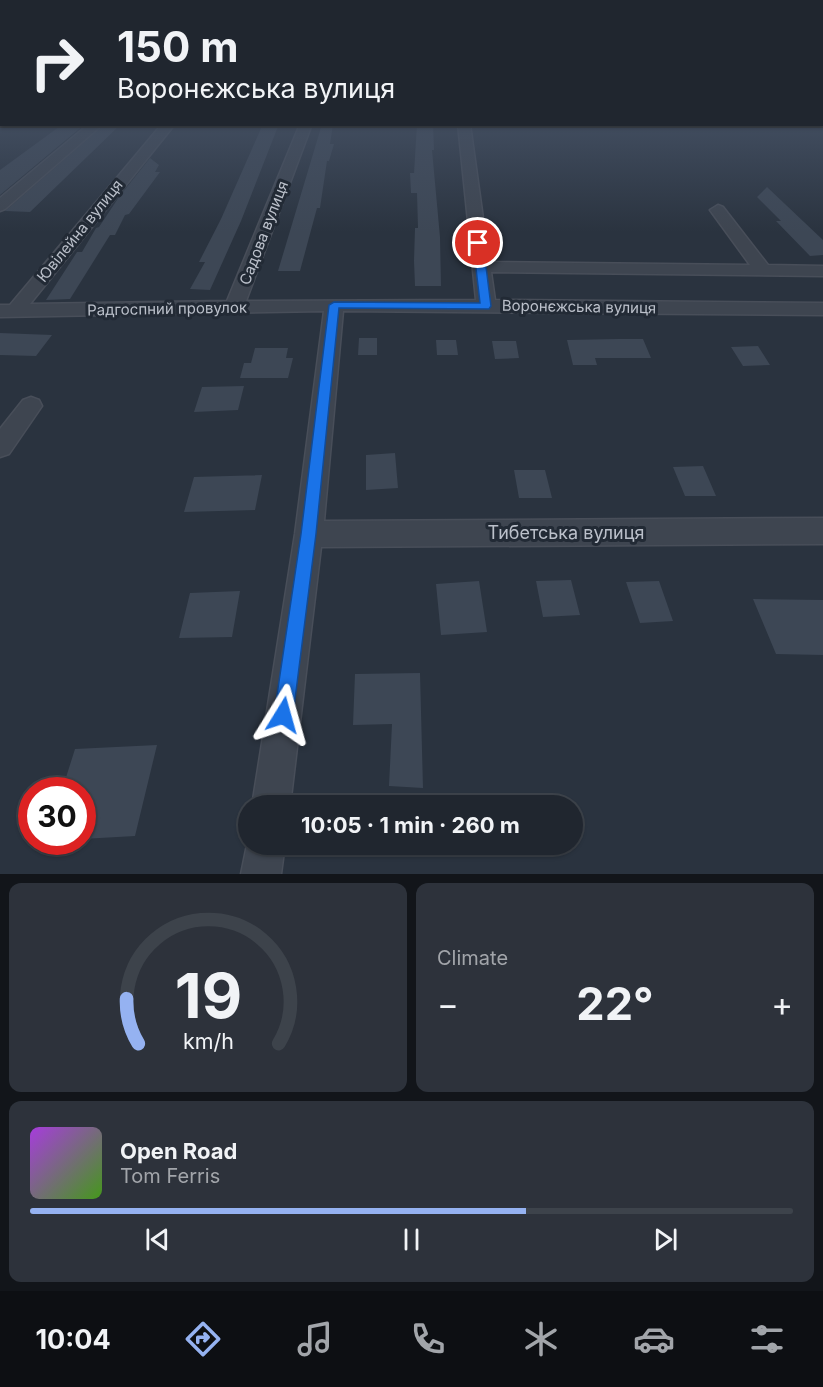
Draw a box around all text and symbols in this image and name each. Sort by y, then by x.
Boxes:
text: 150 m [117,21,239,72]
icon: right [18,24,96,102]
text: Воронєжська вулиця [117,72,395,105]
street label: Ювілейна вулиця [33,176,127,286]
street label: Садова вулиця [235,178,292,288]
pin [452,217,503,268]
icon: arrive [461,226,494,259]
street label: Воронєжська вулиця [502,296,656,317]
street label: Радгоспний провулок [87,298,247,319]
street label: Тибетська вулиця [488,522,644,543]
position arrow [251,683,315,747]
speed limit sign: 30 [18,777,96,855]
text: 10:05 · 1 min · 260 m [301,812,520,838]
text: Climate [437,946,508,970]
text: 19 [174,958,242,1033]
text: 22° [576,976,654,1031]
text: − [437,984,459,1024]
text: + [771,984,793,1024]
text: km/h [183,1029,233,1055]
text: Open Road [120,1138,237,1164]
text: Tom Ferris [120,1164,220,1188]
icon: previous [141,1223,174,1256]
icon: pause [395,1223,428,1256]
icon: next [649,1223,682,1256]
icon: directions [182,1318,224,1360]
icon: music [294,1318,336,1360]
icon: phone [407,1318,449,1360]
icon: climate [520,1318,562,1360]
icon: car [633,1318,675,1360]
icon: filters [746,1318,788,1360]
text: 10:04 [35,1323,111,1356]

